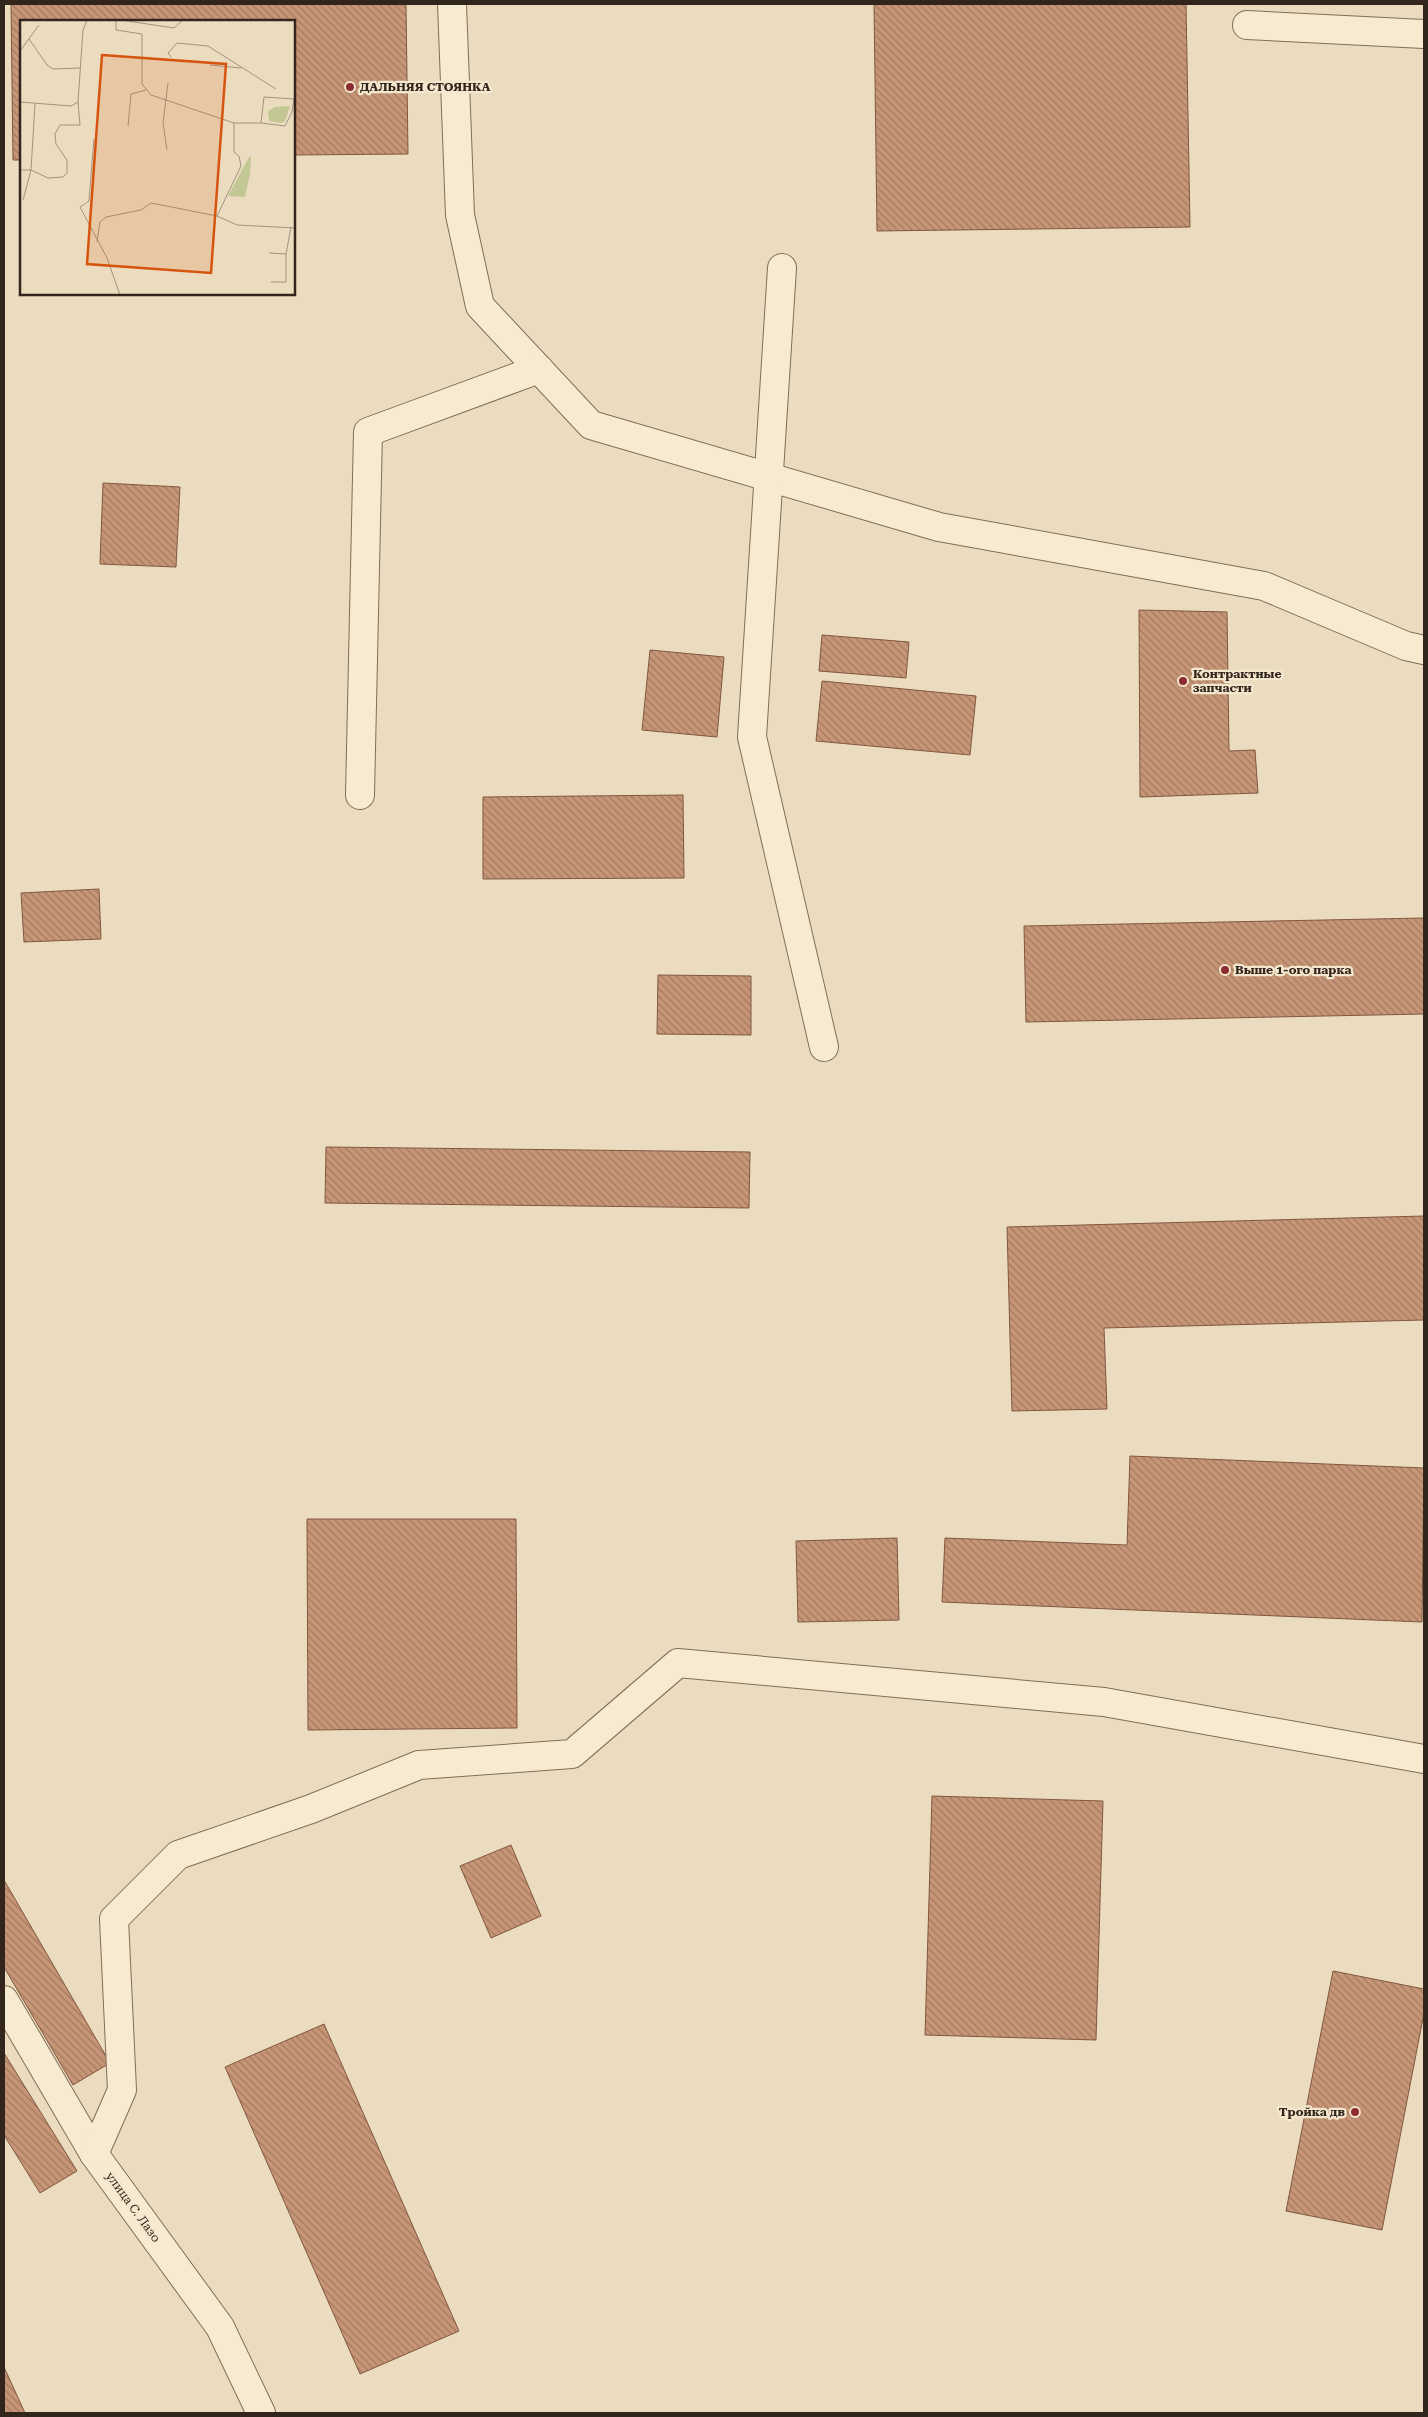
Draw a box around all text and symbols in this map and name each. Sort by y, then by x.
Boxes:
inset map [20,20,295,295]
place label: ДАЛЬНЯЯ СТОЯНКА [360,80,491,94]
marker: ДАЛЬНЯЯ СТОЯНКА [344,81,356,93]
place label: Контрактные запчасти [1193,667,1281,695]
marker: Контрактные запчасти [1177,675,1189,687]
place label: Выше 1-ого парка [1235,963,1352,977]
marker: Выше 1-ого парка [1219,964,1231,976]
place label: Тройка дв [1279,2105,1346,2119]
marker: Тройка дв [1349,2106,1361,2118]
street label: улица С. Лазо [103,2169,163,2245]

